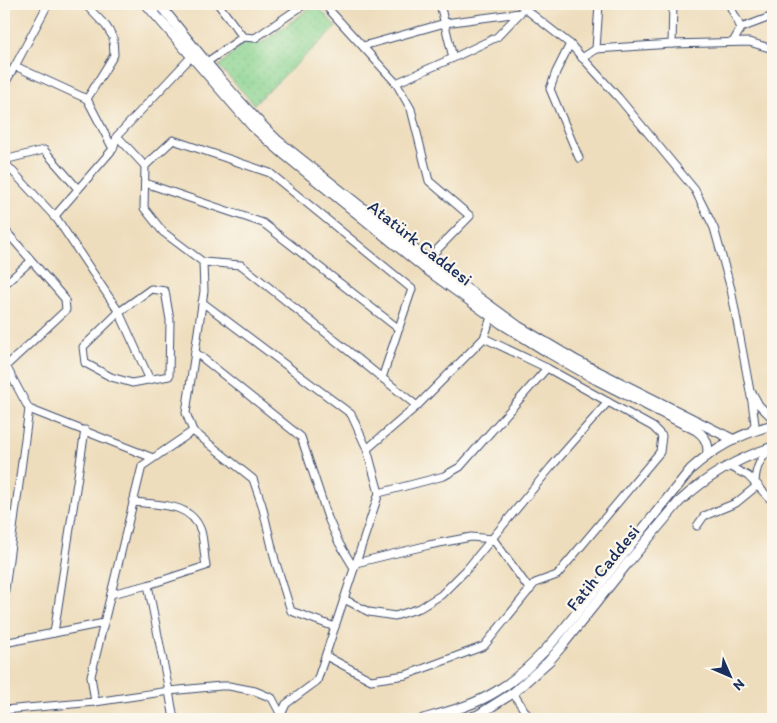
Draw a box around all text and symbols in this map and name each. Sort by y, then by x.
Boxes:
street label: Atatürk Caddesi [363,195,477,291]
street label: Fatih Caddesi [562,521,644,615]
north arrow [704,650,754,700]
text: N [729,675,748,694]

